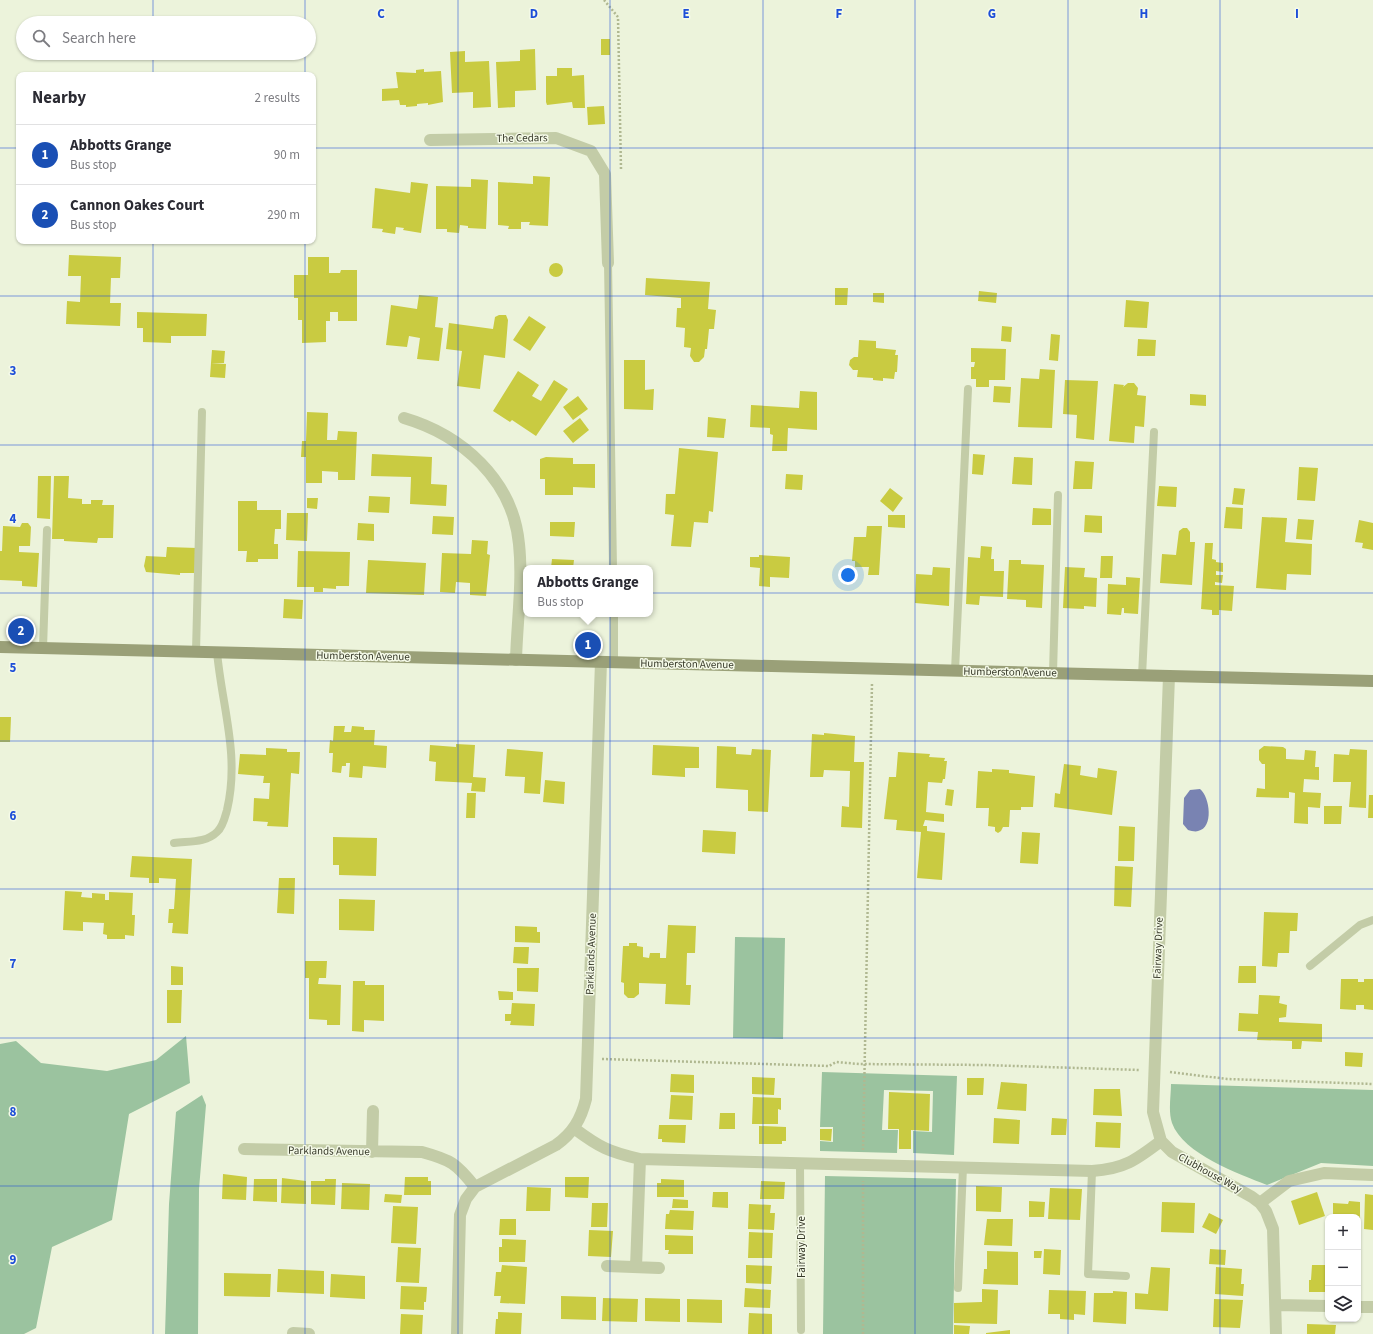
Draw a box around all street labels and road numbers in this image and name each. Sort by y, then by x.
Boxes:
street label: The Cedars [496,130,548,146]
street label: Humberston Avenue [316,648,410,664]
street label: Humberston Avenue [640,656,734,672]
street label: Humberston Avenue [963,664,1057,680]
street label: Parklands Avenue [582,912,600,995]
street label: Fairway Drive [1149,916,1167,979]
street label: Parklands Avenue [288,1143,371,1159]
street label: Clubhouse Way [1176,1149,1244,1197]
street label: Fairway Drive [794,1216,809,1278]

